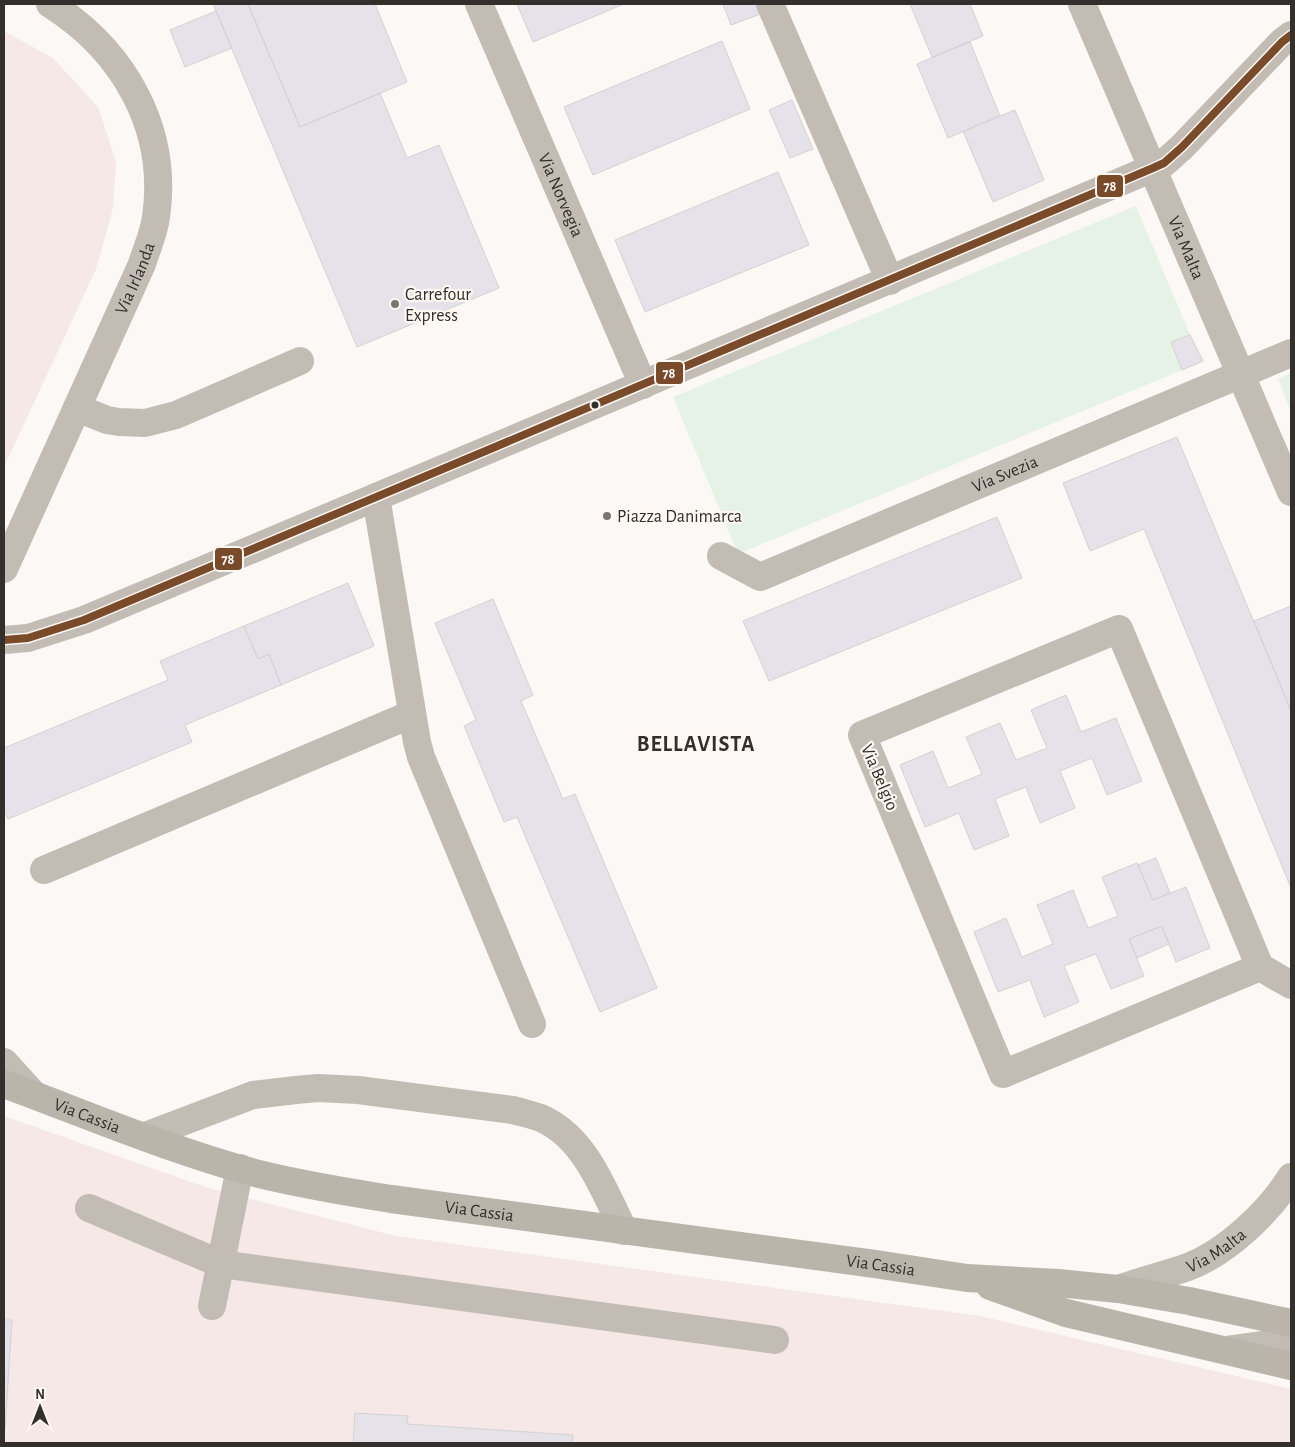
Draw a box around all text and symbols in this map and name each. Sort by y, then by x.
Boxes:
street label: Via Norvegia [534,151,586,240]
line badge: 78 [1096,174,1124,198]
text: 78 [1104,180,1117,194]
street label: Via Malta [1164,214,1207,282]
street label: Via Irlanda [113,240,159,317]
place label: Carrefour Express [405,286,471,325]
marker: Carrefour Express [389,298,401,310]
line badge: 78 [655,361,684,385]
text: 78 [663,367,676,381]
unlabelled marker [590,400,600,410]
street label: Via Svezia [970,453,1041,496]
place label: Piazza Danimarca [617,508,742,526]
marker: Piazza Danimarca [601,510,613,522]
line badge: 78 [214,547,243,571]
text: 78 [222,553,235,567]
district label: BELLAVISTA [637,733,755,755]
street label: Via Belgio [857,742,901,813]
street label: Via Cassia [51,1096,122,1137]
street label: Via Cassia [443,1198,515,1225]
street label: Via Malta [1184,1226,1250,1277]
street label: Via Cassia [845,1252,916,1280]
north arrow [15,1382,65,1432]
text: N [35,1388,45,1402]

